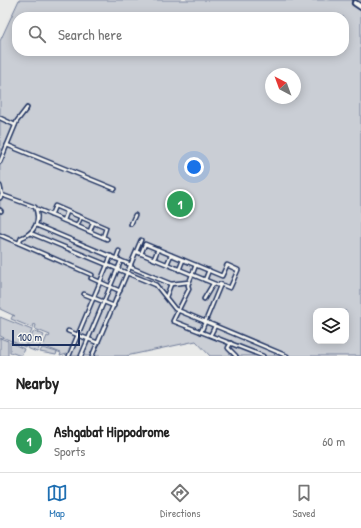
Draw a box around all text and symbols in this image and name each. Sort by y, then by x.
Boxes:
search box [12,12,349,56]
icon: search [26,23,48,45]
text: Search here [58,24,122,45]
north arrow [265,68,301,104]
your location [184,157,204,177]
pin: 1 [167,189,193,219]
map controls [313,308,349,344]
button: layers [313,308,349,344]
scale bar [12,328,80,347]
text: 100 m [18,330,42,344]
text: Nearby [16,371,59,394]
text: Ashgabat Hippodrome [54,421,170,442]
text: 1 [27,432,31,450]
text: 60 m [322,432,345,450]
text: Sports [54,442,85,460]
tab: Map [46,482,68,520]
tab: Directions [160,482,201,520]
tab: Saved [293,482,315,520]

